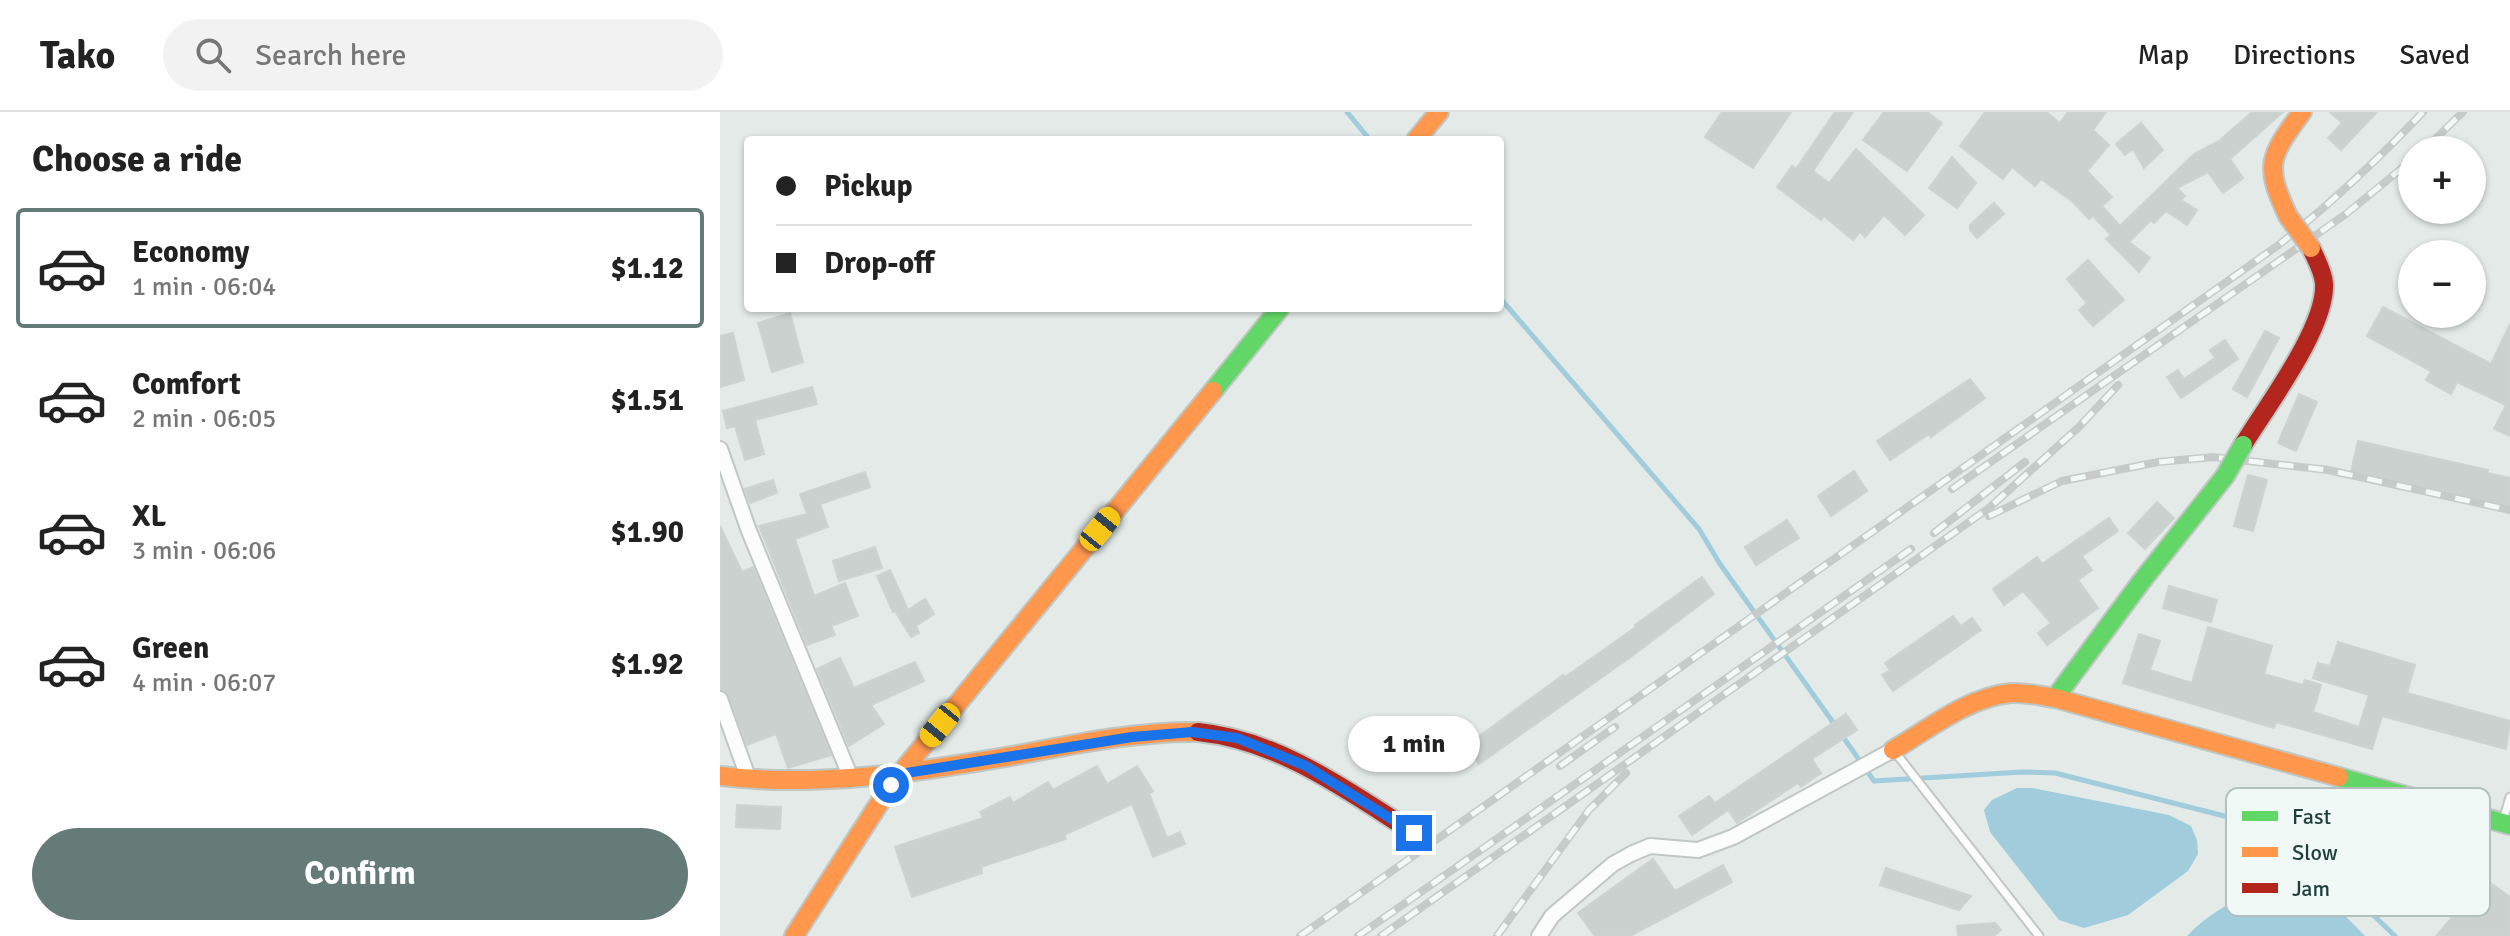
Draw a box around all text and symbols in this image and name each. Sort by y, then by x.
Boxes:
search box [163,19,723,91]
text: Tako [40,32,115,79]
icon: search [191,33,235,77]
text: Search here [255,37,407,74]
text: Map [2137,38,2189,72]
text: Directions [2233,38,2355,72]
text: Saved [2399,38,2470,72]
map controls [2398,136,2486,328]
button: + [2398,136,2486,224]
text: Choose a ride [32,137,242,182]
text: Pickup [824,168,913,205]
icon: car [36,232,108,304]
text: Economy [132,234,249,271]
button: − [2398,240,2486,328]
text: Drop-off [824,245,934,282]
text: $1.12 [611,250,684,287]
text: 1 min · 06:04 [132,271,276,303]
icon: car [36,364,108,436]
text: Comfort [132,366,241,403]
text: $1.51 [611,382,684,419]
text: 2 min · 06:05 [132,403,276,435]
icon: car [36,496,108,568]
text: XL [132,498,166,535]
car [1076,503,1124,555]
text: $1.90 [611,514,684,551]
text: 3 min · 06:06 [132,535,276,567]
icon: car [36,628,108,700]
text: Green [132,630,209,667]
text: $1.92 [611,646,684,683]
text: 4 min · 06:07 [132,667,276,699]
car [916,699,964,751]
callout: 1 min [1348,717,1480,773]
text: 1 min [1383,728,1445,760]
route start [873,767,909,803]
legend [2226,788,2490,916]
text: Fast [2292,803,2332,830]
route end [1396,815,1432,851]
button: Confirm [32,828,688,920]
text: Slow [2292,839,2338,866]
text: Jam [2292,875,2330,902]

